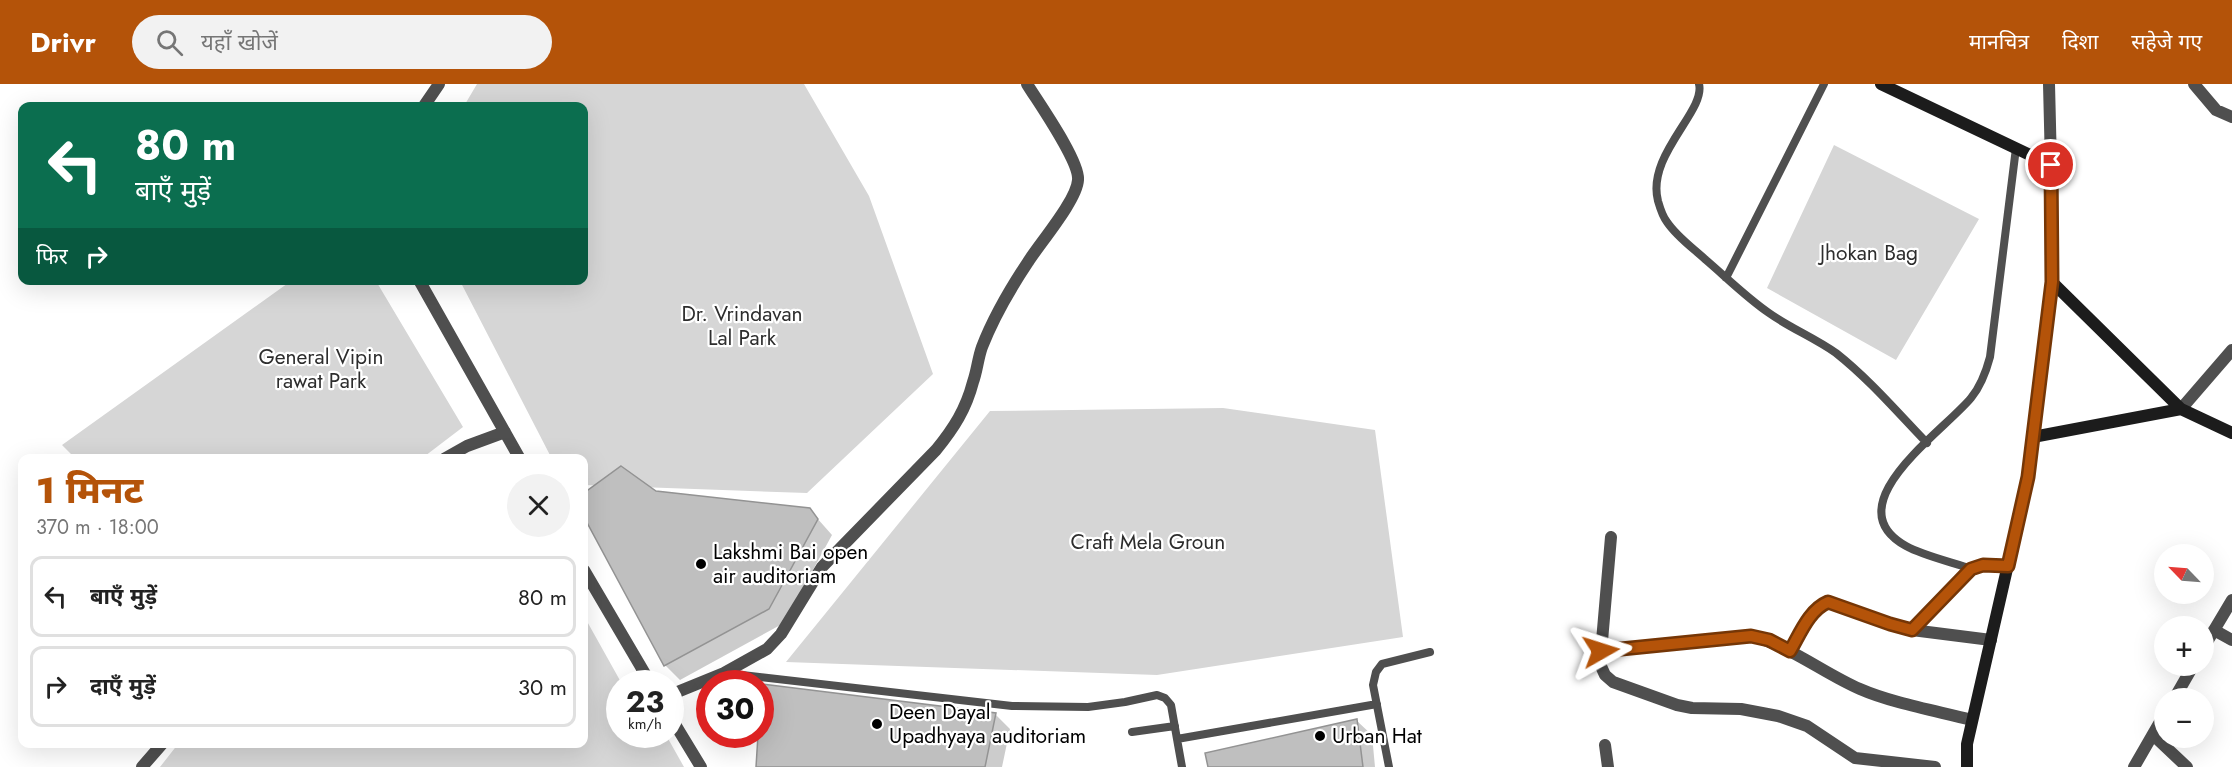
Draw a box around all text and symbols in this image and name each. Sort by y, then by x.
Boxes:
search box [132,15,552,69]
text: Drivr [30,22,96,63]
icon: search [153,26,186,59]
text: यहाँ खोजें [201,26,278,58]
text: मानचित्र [1969,27,2029,57]
text: दिशा [2062,27,2098,57]
text: सहेजे गए [2131,27,2202,57]
text: 80 m [135,115,236,176]
icon: left [36,126,114,204]
pin [2025,139,2076,190]
icon: arrive [2034,148,2067,181]
text: बाएँ मुड़ें [135,171,211,210]
park label: Jhokan Bag [1817,238,1918,268]
text: फिर [36,240,68,272]
icon: right [80,240,113,273]
park label: Dr. Vrindavan Lal Park [681,299,803,353]
park label: General Vipin rawat Park [258,342,384,396]
text: 1 मिनट [36,464,143,516]
button: close [507,474,570,537]
text: 370 m · 18:00 [36,513,159,542]
park label: Craft Mela Groun [1071,527,1225,557]
place label: Lakshmi Bai open air auditoriam [713,537,868,591]
north arrow [2154,544,2214,604]
map controls [2154,544,2214,748]
marker: Lakshmi Bai open air auditoriam [694,557,708,571]
icon: left [39,580,72,613]
text: बाएँ मुड़ें [90,580,157,612]
text: 80 m [518,581,567,613]
button: + [2154,616,2214,676]
position arrow [1569,619,1633,683]
icon: right [39,670,72,703]
text: दाएँ मुड़ें [90,670,156,702]
speed limit sign: 30 [696,670,774,748]
text: 30 m [518,671,567,703]
text: 23 [626,680,664,723]
button: − [2154,688,2214,748]
place label: Deen Dayal Upadhyaya auditoriam [889,697,1086,751]
text: km/h [628,713,662,735]
marker: Deen Dayal Upadhyaya auditoriam [870,717,884,731]
place label: Urban Hat [1332,721,1422,751]
marker: Urban Hat [1313,729,1327,743]

